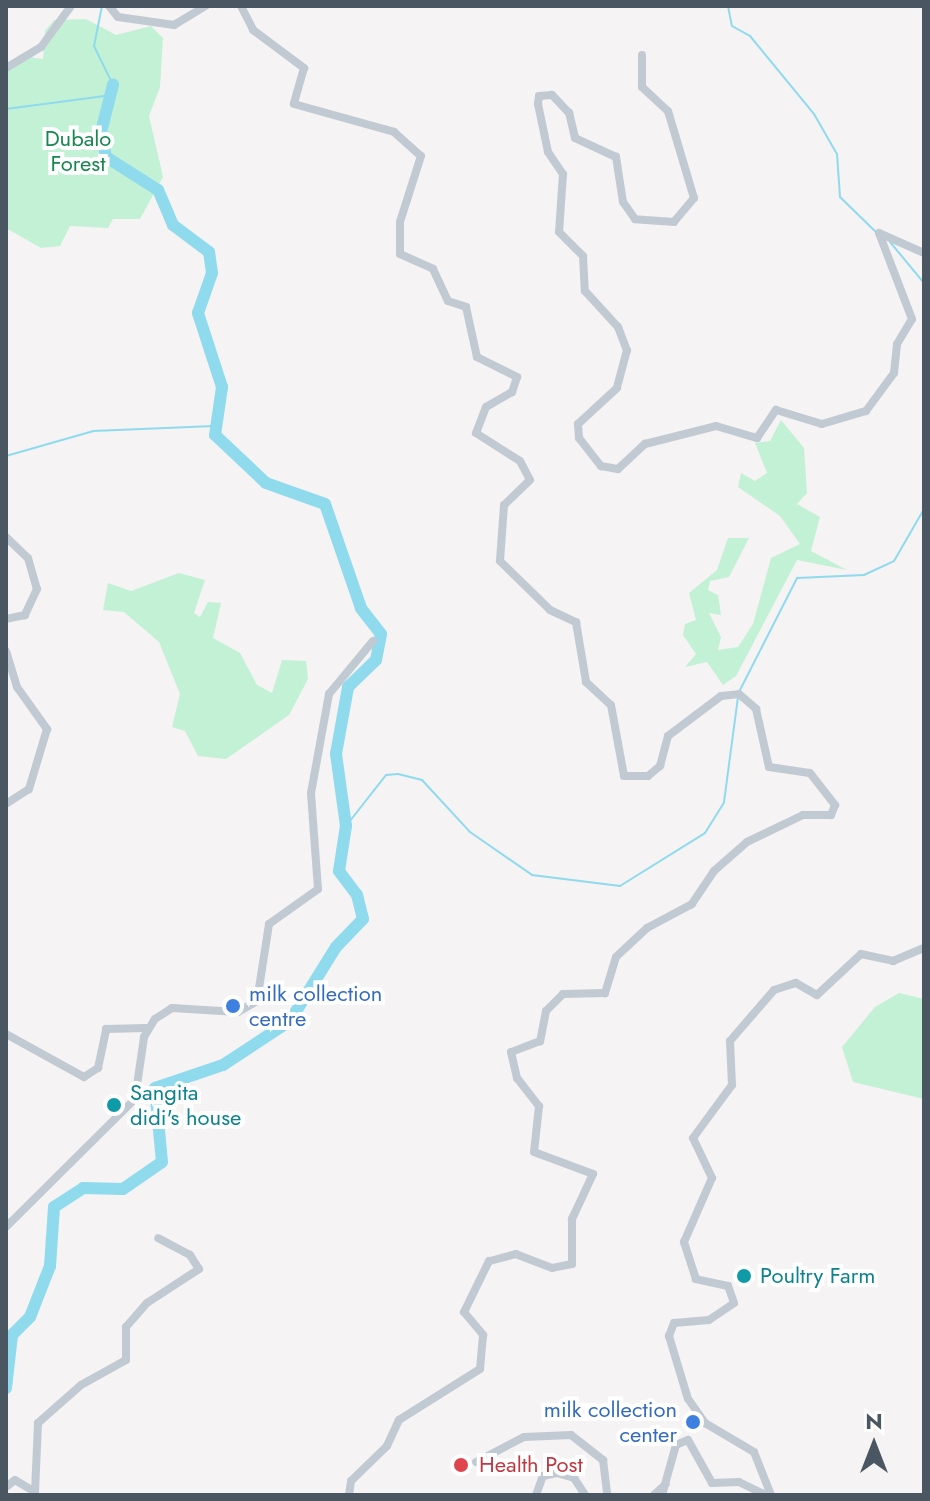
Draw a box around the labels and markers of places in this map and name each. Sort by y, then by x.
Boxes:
place label: milk collection centre [249,980,382,1032]
marker: milk collection centre [224,997,242,1015]
place label: Sangita didi's house [130,1079,241,1130]
marker: Sangita didi's house [105,1096,123,1114]
place label: Poultry Farm [760,1263,875,1289]
marker: Poultry Farm [735,1267,753,1285]
place label: milk collection center [544,1396,677,1448]
marker: milk collection center [684,1413,702,1431]
place label: Health Post [479,1452,583,1478]
marker: Health Post [450,1454,472,1476]

